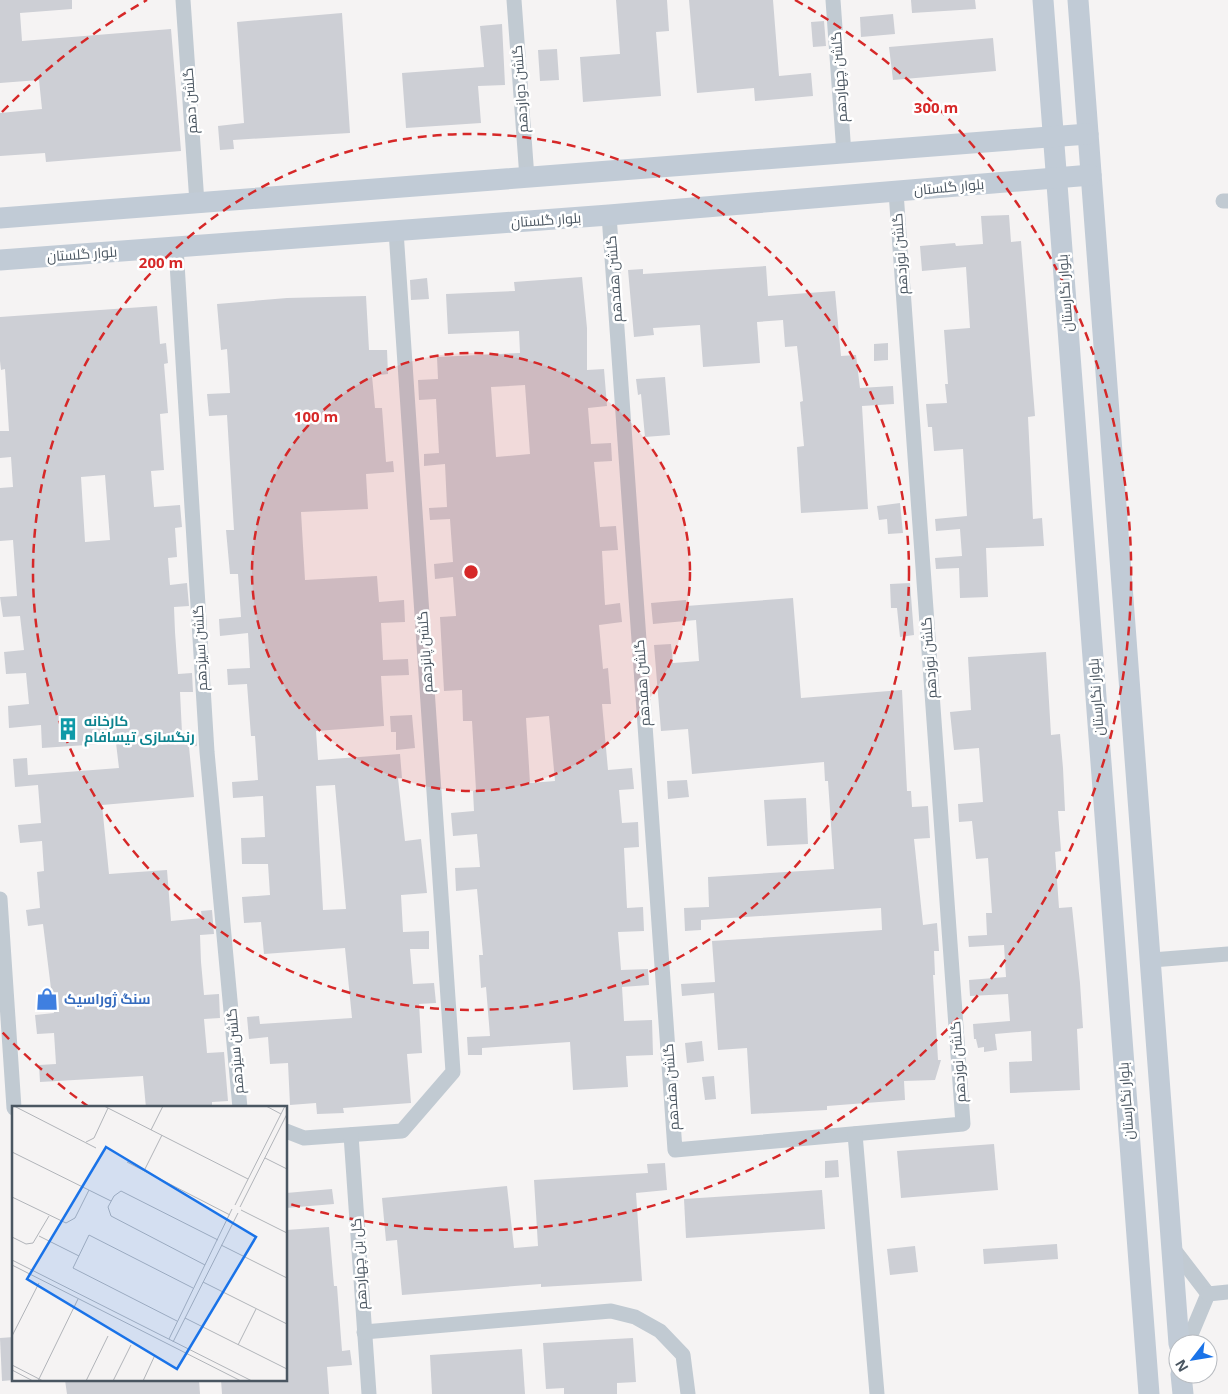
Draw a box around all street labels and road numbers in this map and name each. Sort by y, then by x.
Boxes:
street label: گلشن چهاردهم [826,31,852,123]
street label: گلشن دوازدهم [507,44,533,134]
street label: گلشن دهم [178,67,202,135]
street label: بلوار گلستان [913,174,985,199]
street label: بلوار گلستان [510,208,582,231]
street label: گلشن نوزدهم [887,213,913,295]
street label: گلشن هفدهم [601,235,627,323]
street label: بلوار گلستان [46,242,118,265]
street label: بلوار نگارستان [1052,254,1077,333]
street label: گلشن سیزدهم [188,605,212,691]
street label: گلشن پانزدهم [412,610,438,694]
street label: گلشن نوزدهم [916,617,942,699]
street label: گلشن هفدهم [629,639,655,727]
street label: بلوار نگارستان [1083,658,1108,737]
street label: گلشن سیزدهم [221,1007,249,1095]
street label: گلشن نوزدهم [945,1021,971,1103]
street label: گلشن هفدهم [658,1043,684,1131]
street label: بلوار نگارستان [1113,1062,1138,1141]
street label: گل بن چهاردهم [346,1217,372,1311]

